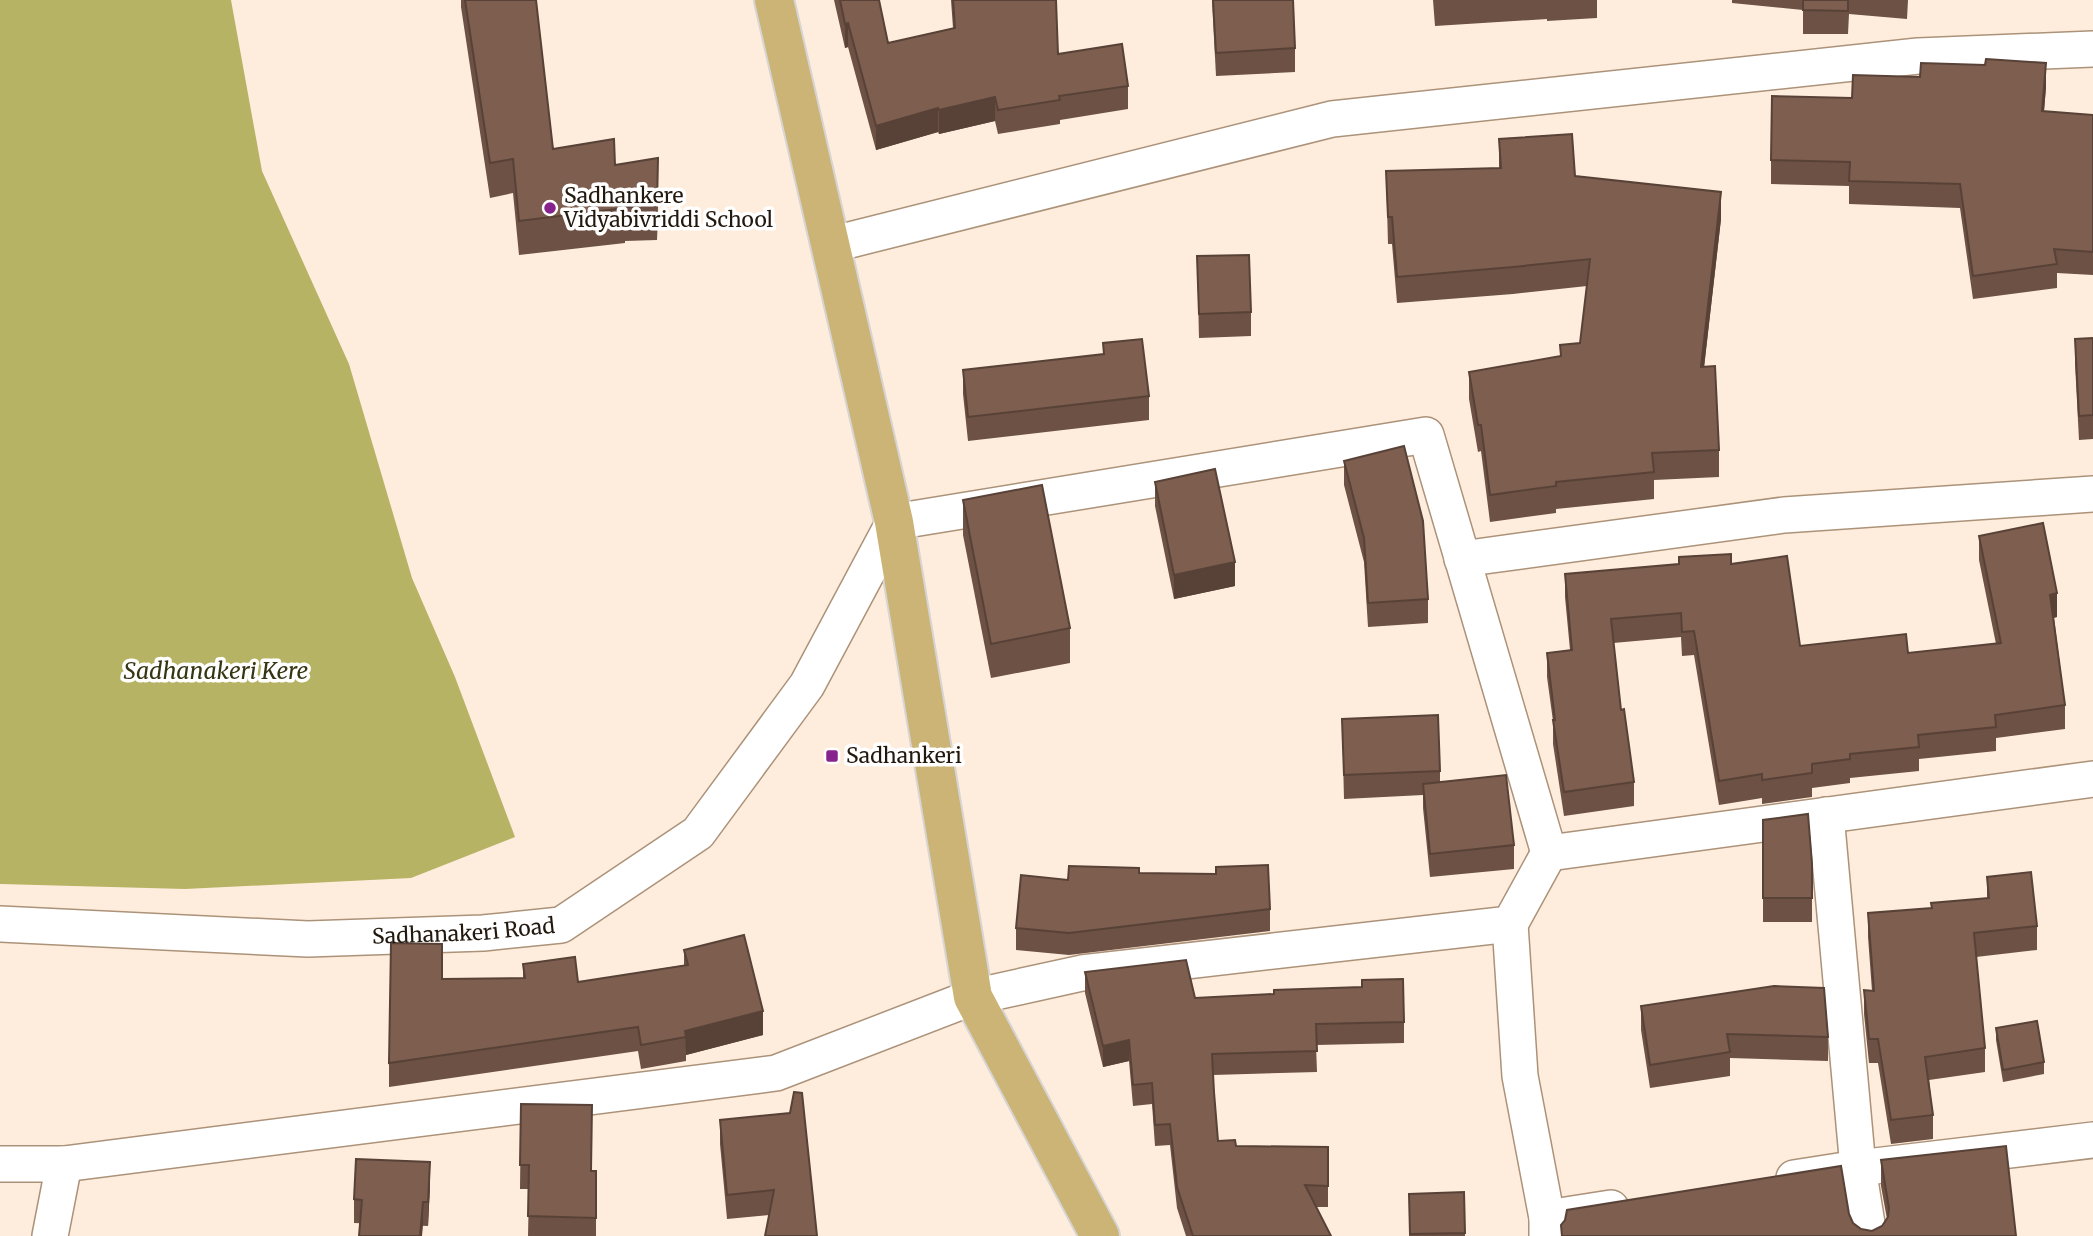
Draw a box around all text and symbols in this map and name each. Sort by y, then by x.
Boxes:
place label: Sadhankere Vidyabivriddi School [563,182,774,233]
marker: Sadhankere Vidyabivriddi School [542,200,558,216]
water label: Sadhanakeri Kere [124,656,308,685]
place label: Sadhankeri [846,742,962,769]
marker: Sadhankeri [824,748,840,764]
street label: Sadhanakeri Road [371,912,556,950]

